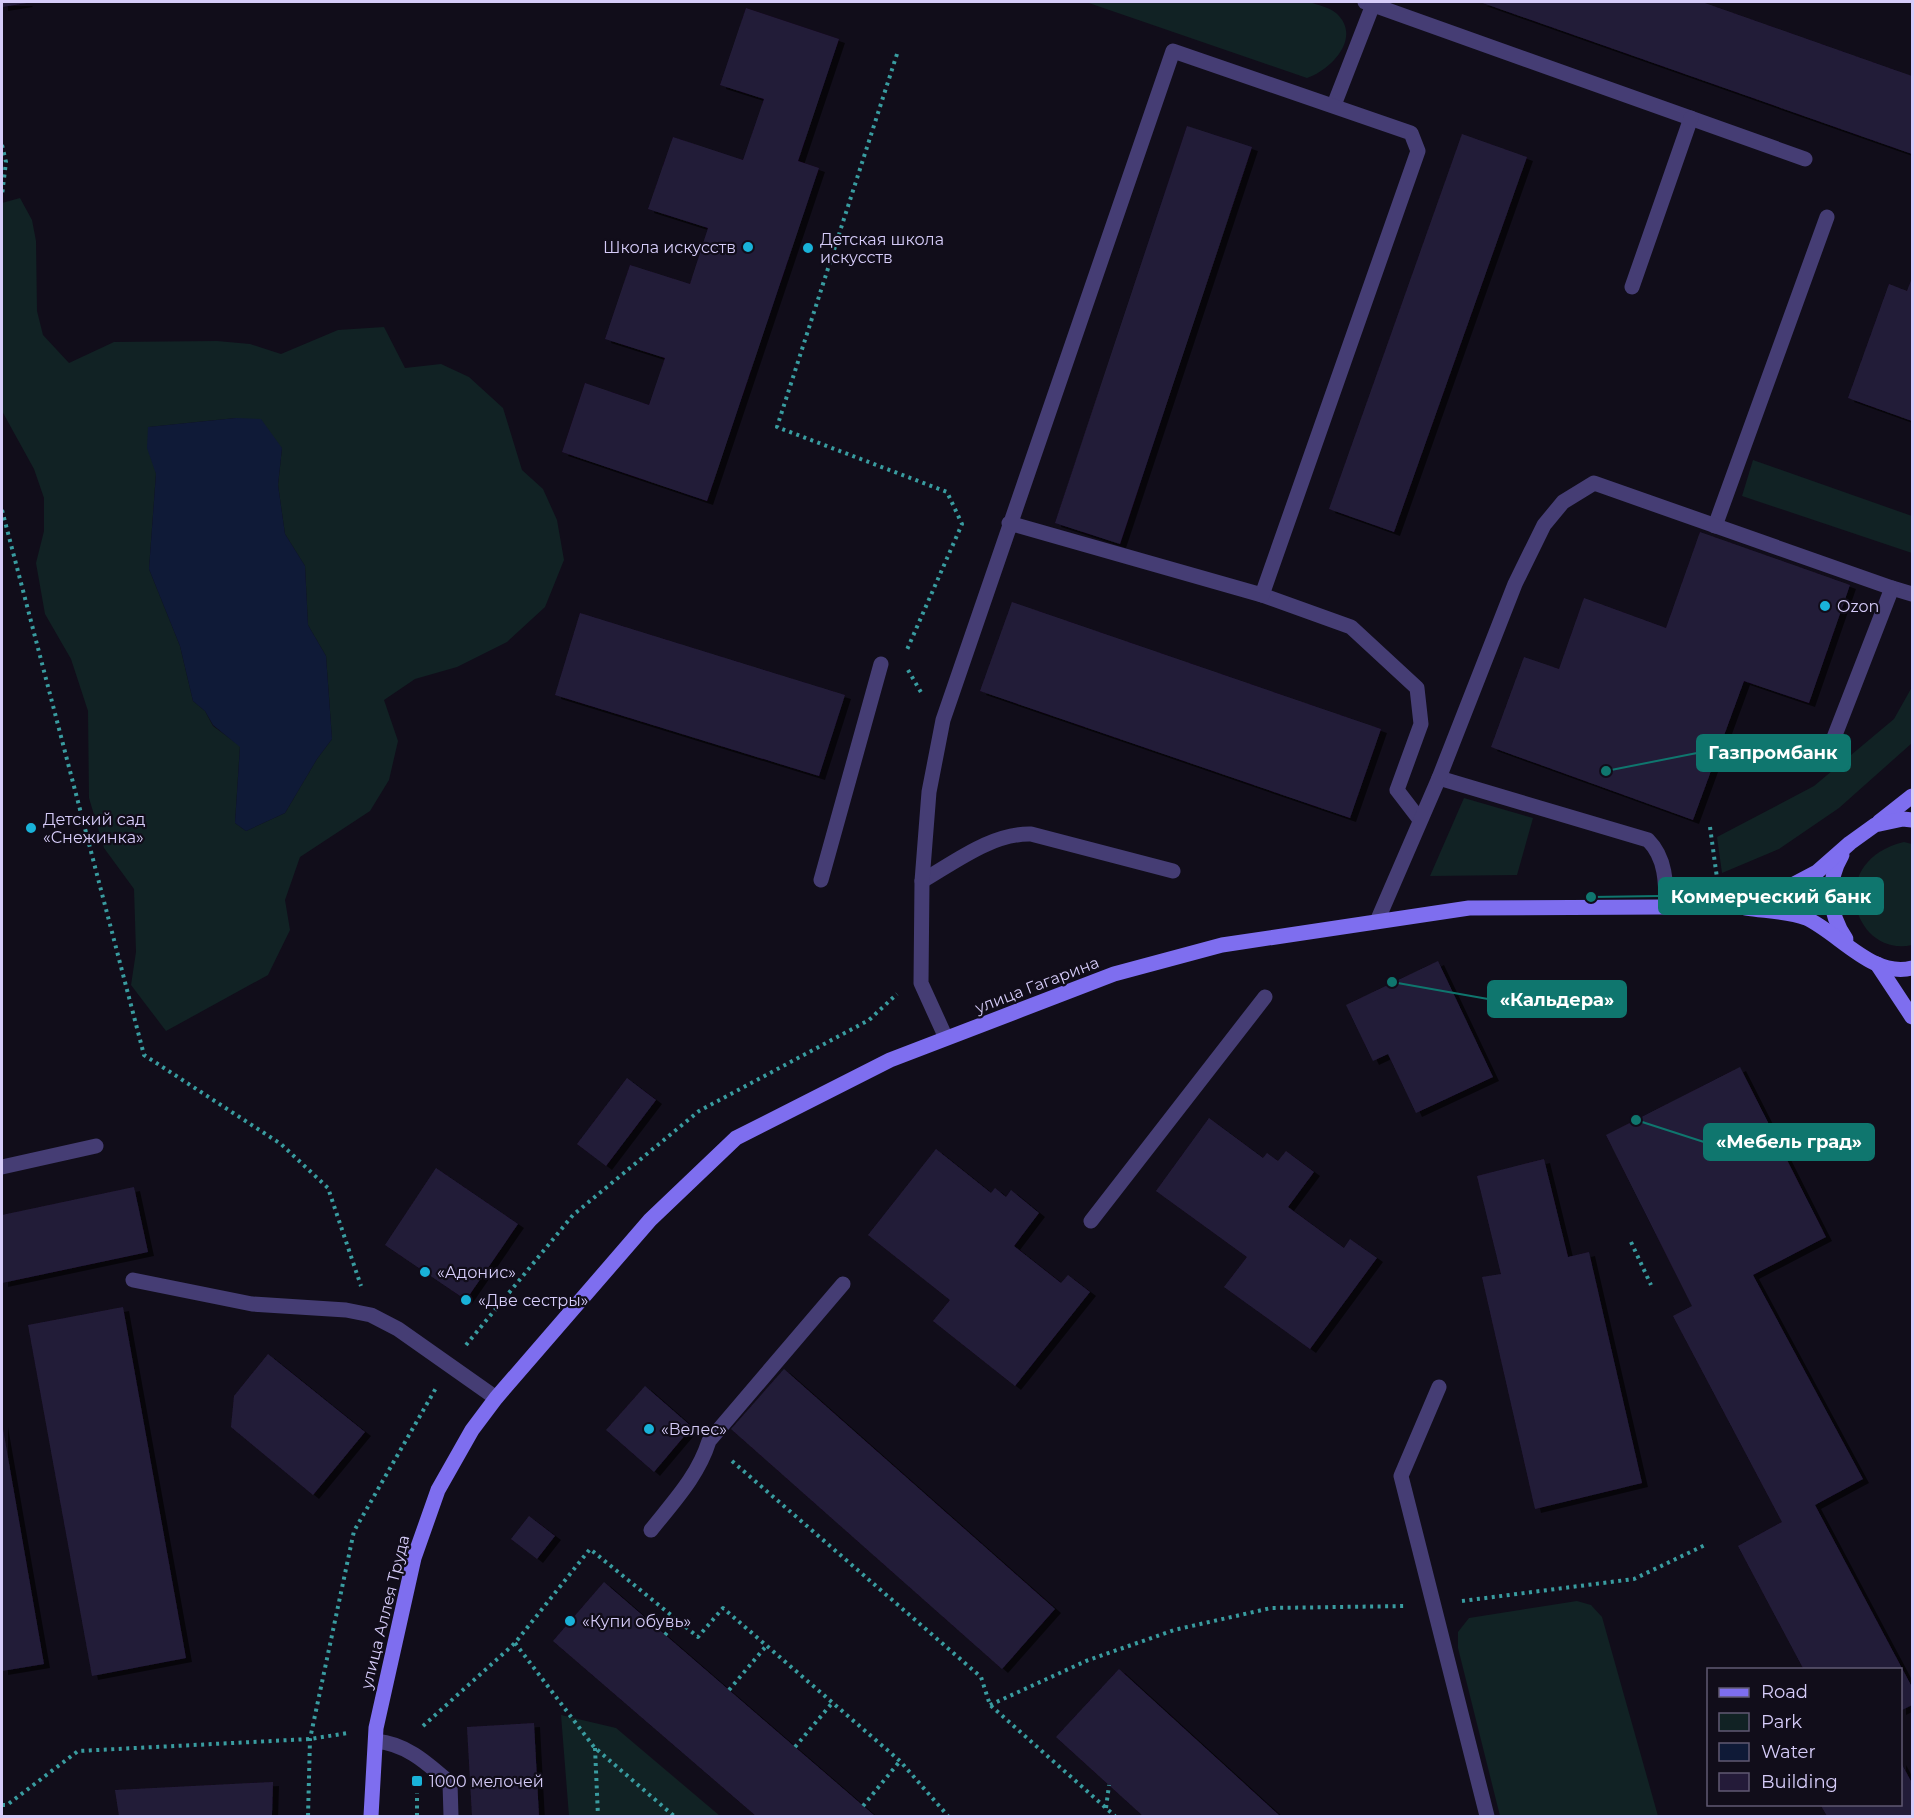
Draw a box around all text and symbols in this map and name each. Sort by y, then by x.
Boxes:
place label: Детская школа искусств [820,230,944,267]
place label: Школа искусств [603,238,736,257]
marker: Школа искусств [741,240,755,254]
marker: Детская школа искусств [801,241,815,255]
place label: Ozon [1837,597,1879,616]
marker: Ozon [1818,599,1832,613]
callout: Газпромбанк [1697,735,1850,771]
text: Газпромбанк [1708,742,1838,764]
place label: Детский сад «Снежинка» [43,810,145,847]
marker: Детский сад «Снежинка» [24,821,38,835]
callout: Коммерческий банк [1659,878,1883,914]
text: Коммерческий банк [1671,886,1872,908]
street label: улица Гагарина [971,953,1102,1018]
callout: «Кальдера» [1488,981,1626,1017]
text: «Кальдера» [1500,989,1614,1011]
callout: «Мебель град» [1704,1124,1874,1160]
text: «Мебель град» [1716,1131,1862,1153]
place label: «Адонис» [437,1263,516,1282]
marker: «Адонис» [418,1265,432,1279]
place label: «Две сестры» [478,1291,588,1310]
marker: «Две сестры» [459,1293,473,1307]
place label: «Велес» [661,1420,727,1439]
marker: «Велес» [642,1422,656,1436]
street label: улица Аллея Труда [356,1533,413,1692]
place label: «Купи обувь» [582,1612,691,1631]
marker: «Купи обувь» [563,1614,577,1628]
legend [1707,1668,1902,1806]
text: Road [1761,1681,1808,1703]
text: Park [1761,1711,1802,1733]
text: Water [1761,1741,1816,1763]
text: Building [1761,1771,1838,1793]
place label: 1000 мелочей [429,1772,544,1791]
marker: 1000 мелочей [410,1774,424,1788]

